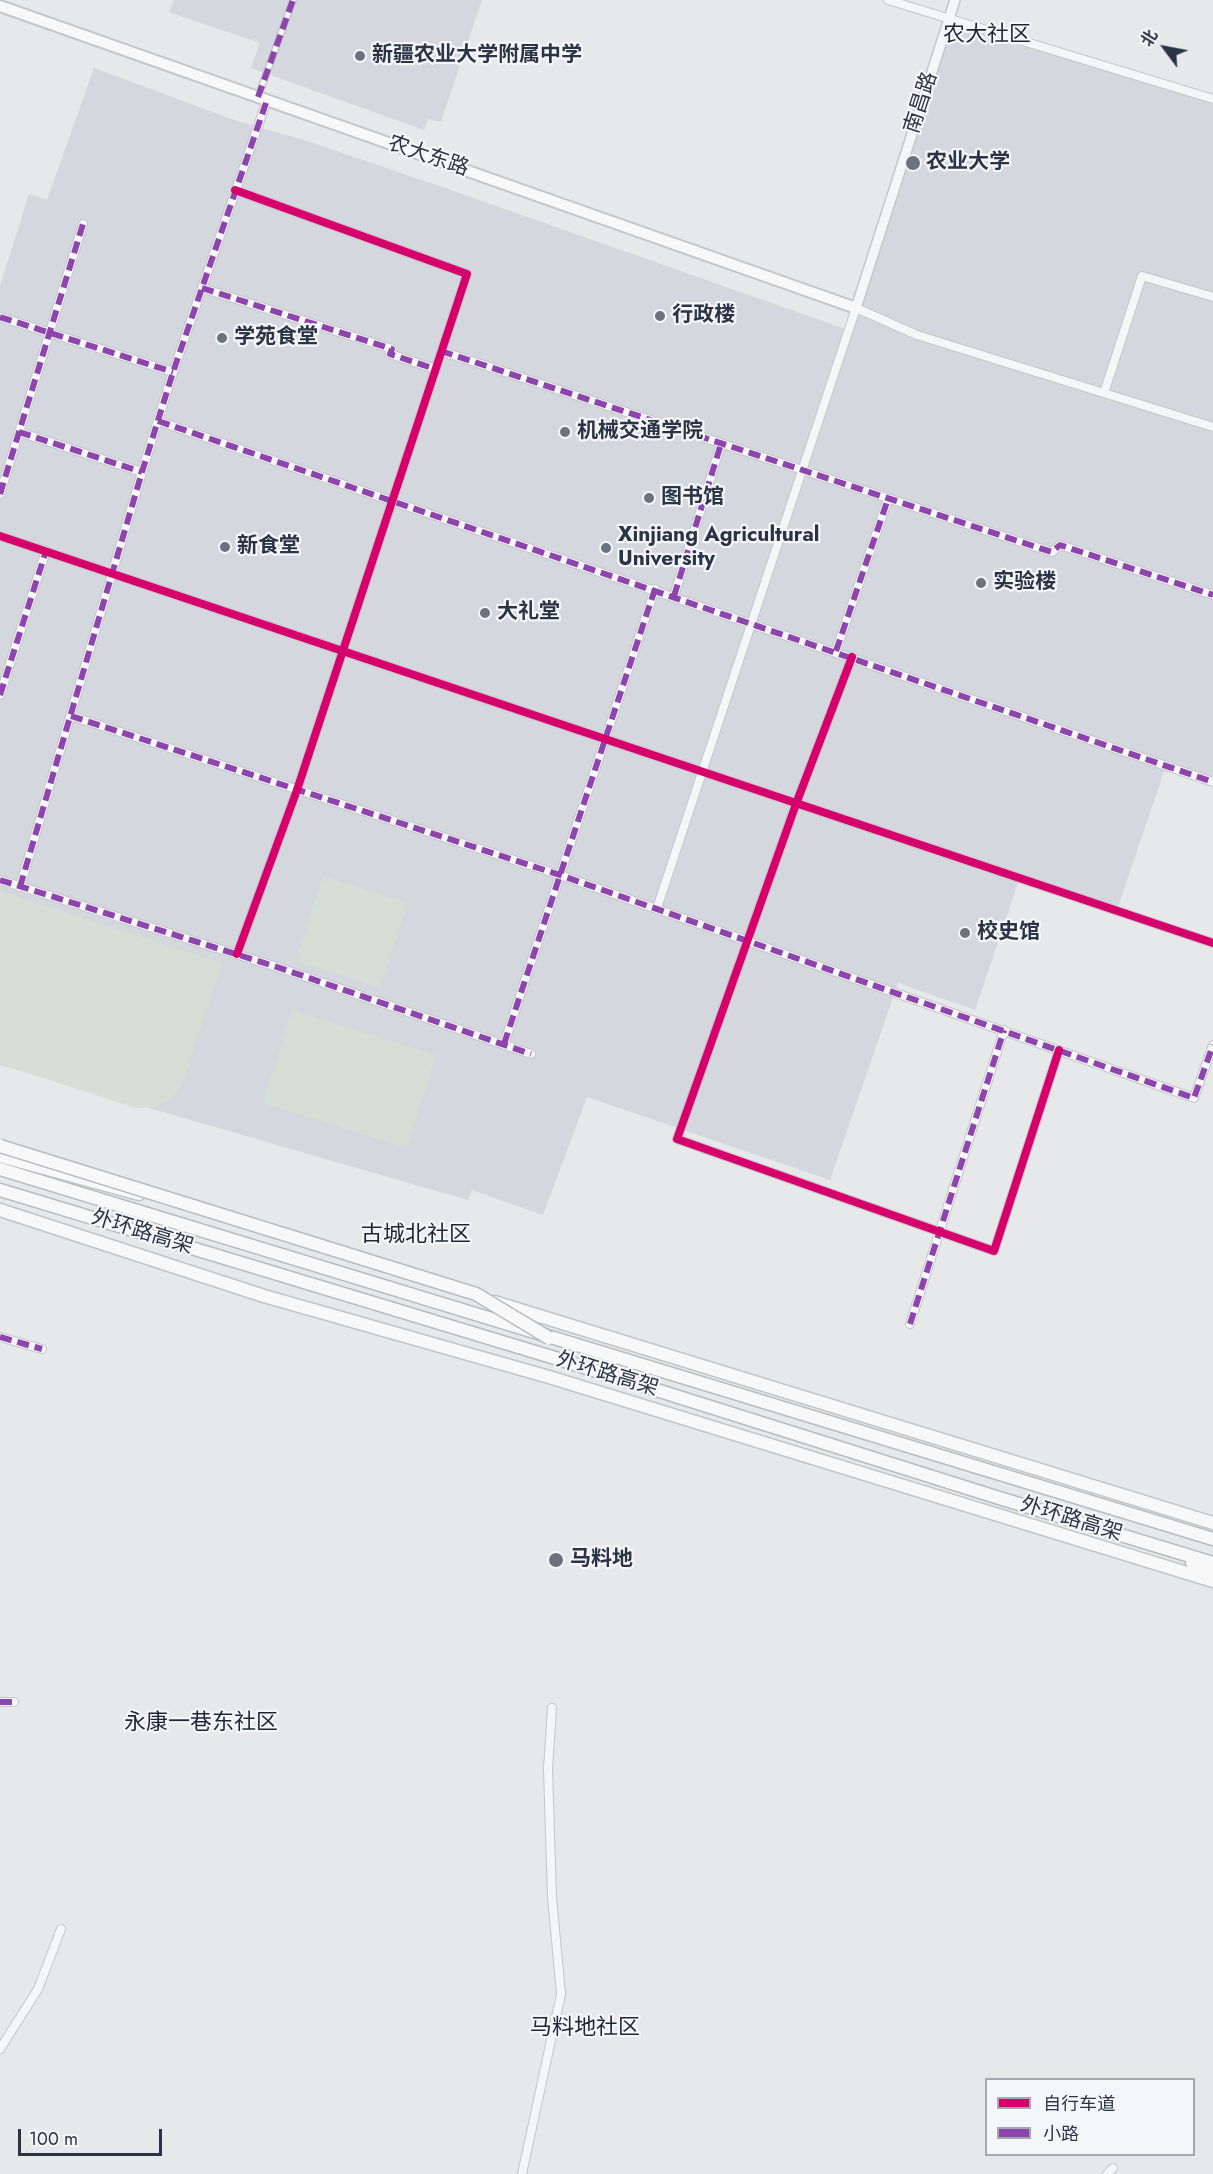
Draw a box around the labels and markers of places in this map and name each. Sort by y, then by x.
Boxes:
place label: 新疆农业大学附属中学 [372,43,582,69]
marker: 新疆农业大学附属中学 [353,49,367,63]
place label: 农业大学 [926,150,1010,176]
marker: 农业大学 [904,154,922,172]
place label: 行政楼 [672,303,735,329]
marker: 行政楼 [653,309,667,323]
place label: 学苑食堂 [234,325,318,351]
marker: 学苑食堂 [215,331,229,345]
place label: 机械交通学院 [577,419,703,445]
marker: 机械交通学院 [558,425,572,439]
place label: 图书馆 [661,485,724,511]
marker: 图书馆 [642,491,656,505]
place label: Xinjiang Agricultural University [618,523,819,573]
place label: 新食堂 [237,534,300,560]
marker: 新食堂 [218,540,232,554]
marker: Xinjiang Agricultural University [599,541,613,555]
place label: 实验楼 [993,570,1056,596]
marker: 实验楼 [974,576,988,590]
place label: 大礼堂 [497,600,560,626]
marker: 大礼堂 [478,606,492,620]
place label: 校史馆 [977,920,1040,946]
marker: 校史馆 [958,926,972,940]
place label: 马料地 [570,1547,633,1573]
marker: 马料地 [547,1551,565,1569]

